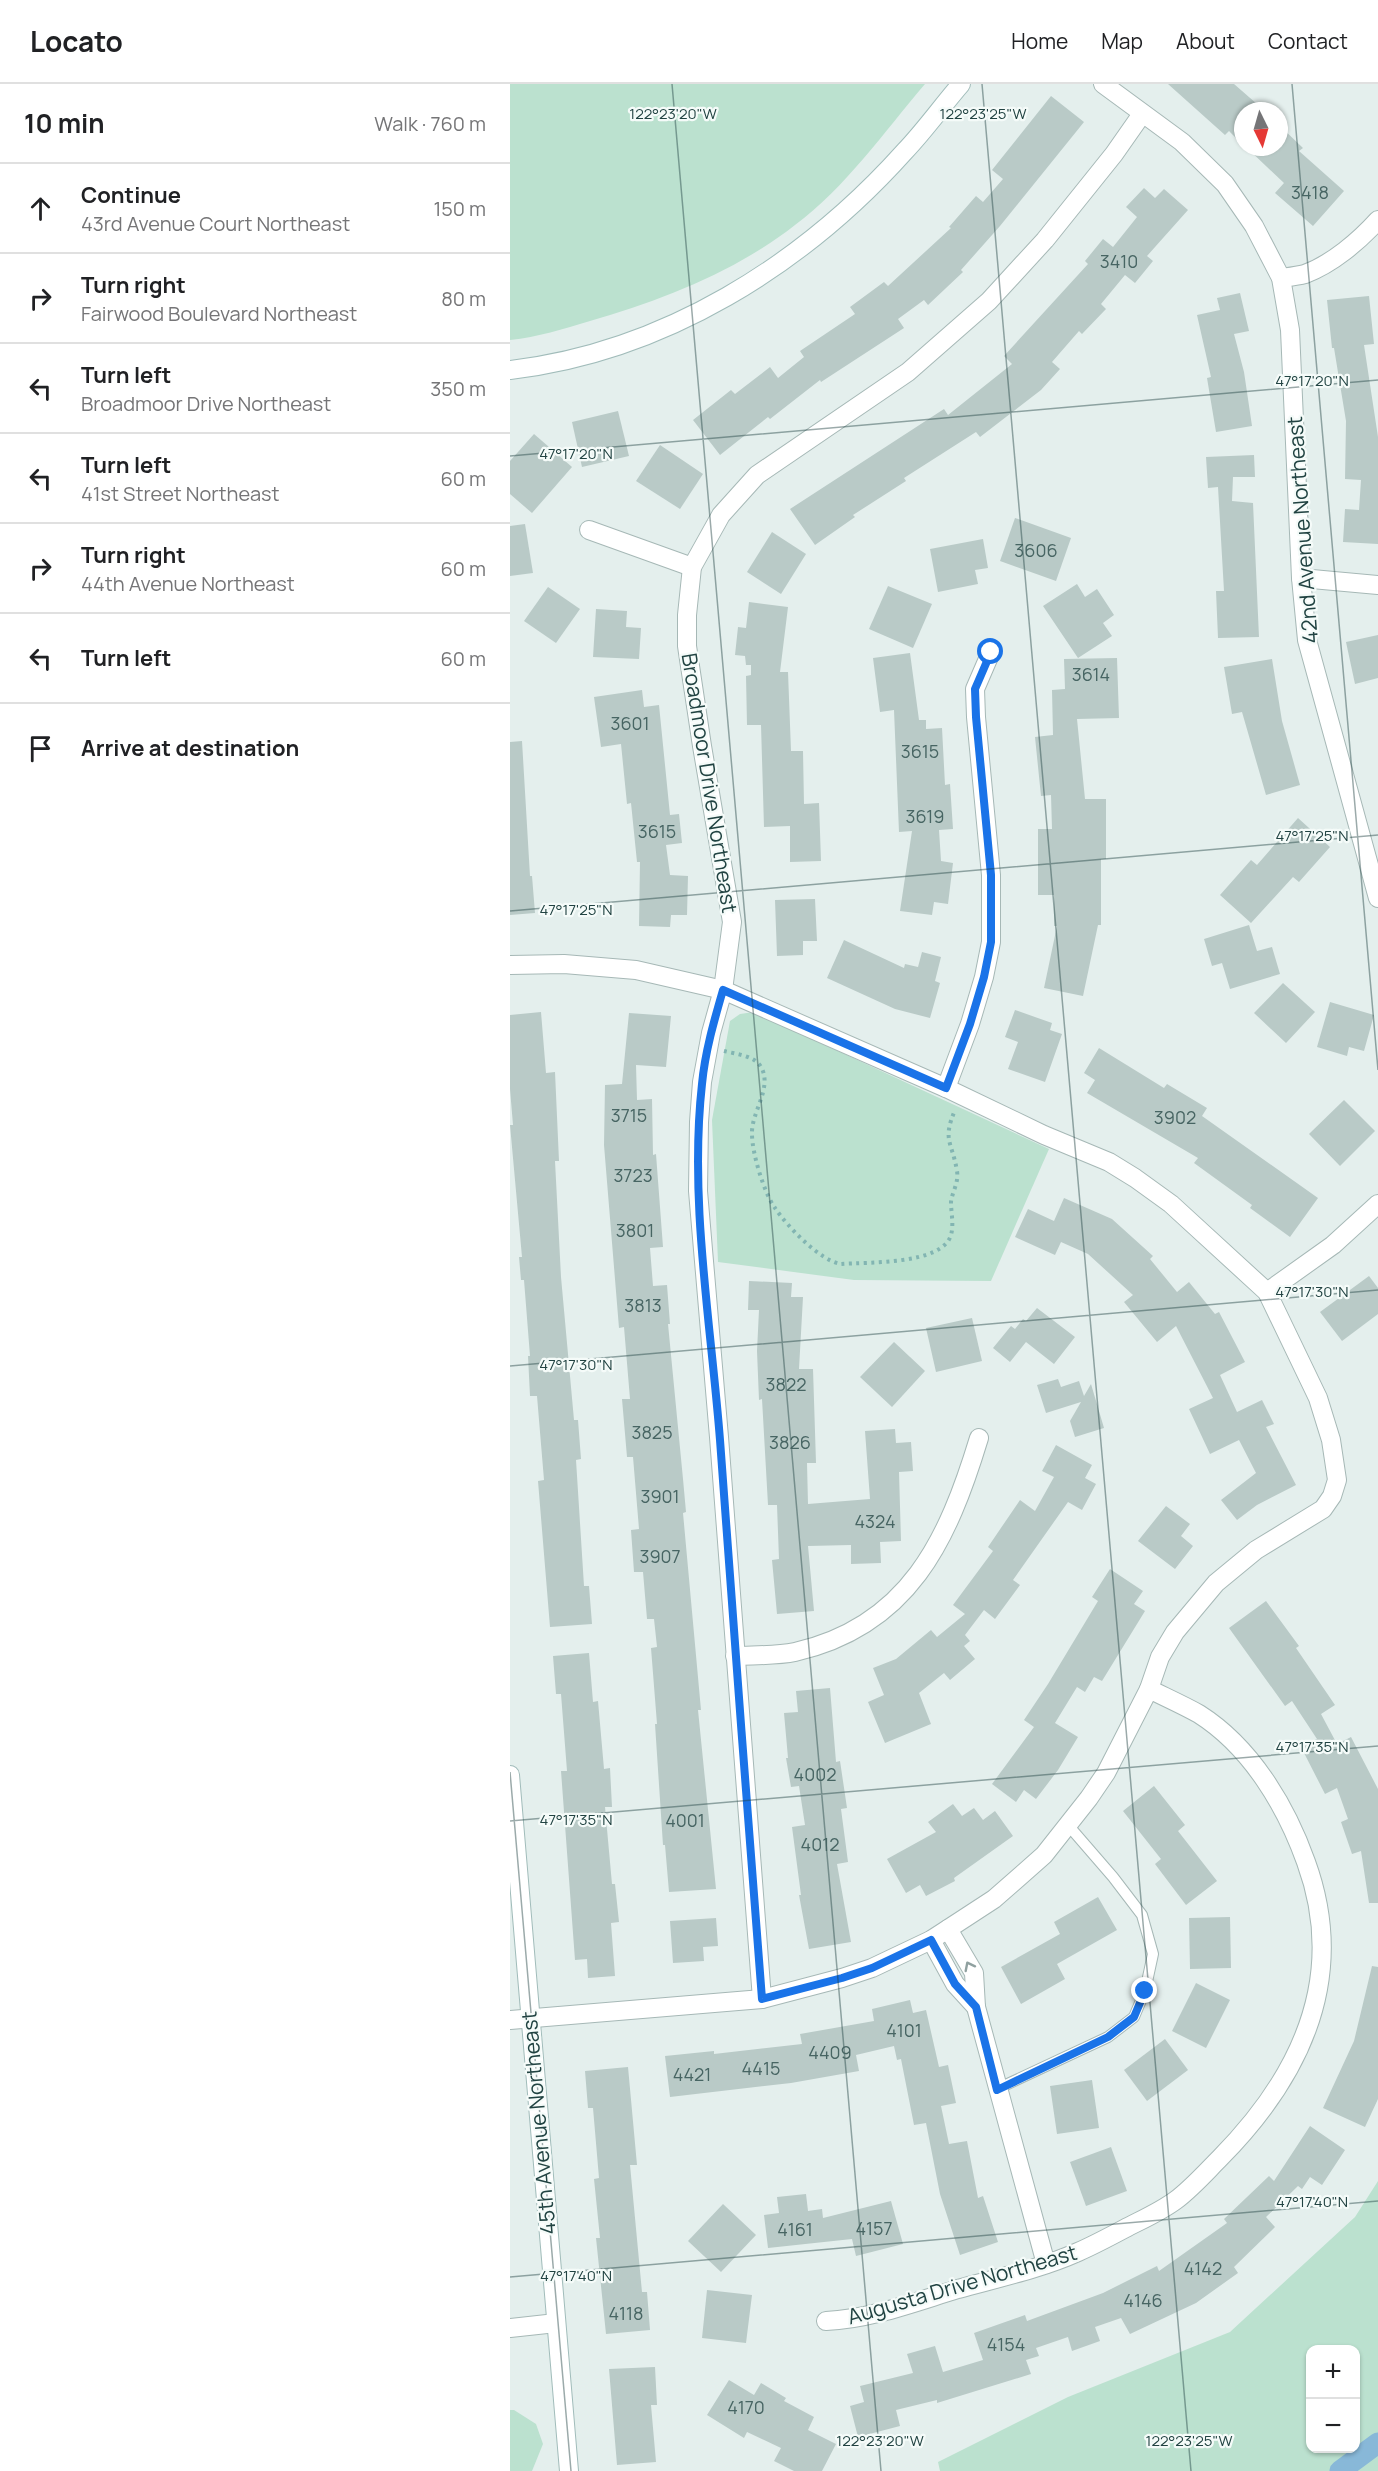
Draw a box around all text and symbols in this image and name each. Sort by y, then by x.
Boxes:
text: Locato [30,22,123,60]
text: Home [1011,27,1068,55]
text: Map [1101,27,1143,55]
text: About [1176,27,1235,55]
text: Contact [1268,27,1348,55]
north arrow [1234,102,1288,156]
text: 122°23'20"W [629,103,717,124]
text: 122°23'25"W [940,103,1026,124]
text: 10 min [24,105,105,141]
text: Walk · 760 m [374,110,486,137]
text: Continue [81,180,181,210]
house number: 3418 [1291,180,1329,204]
icon: ahead [24,192,57,225]
text: 150 m [433,195,486,222]
text: 43rd Avenue Court Northeast [81,210,350,237]
house number: 3410 [1100,249,1138,273]
text: Turn right [81,270,186,300]
icon: right [24,282,57,315]
text: 80 m [441,285,486,312]
text: Fairwood Boulevard Northeast [81,300,357,327]
text: Turn left [81,360,171,390]
text: 47°17'20"N [1275,370,1349,391]
icon: left [24,372,57,405]
text: 350 m [430,375,486,402]
text: Broadmoor Drive Northeast [81,390,331,417]
street label: 42nd Avenue Northeast [1280,415,1324,645]
text: 47°17'20"N [539,443,613,464]
text: Turn left [81,450,171,480]
icon: left [24,462,57,495]
text: 60 m [440,465,486,492]
text: 41st Street Northeast [81,480,280,507]
house number: 3606 [1014,538,1058,562]
text: Turn right [81,540,186,570]
icon: right [24,552,57,585]
text: 60 m [440,555,486,582]
text: 44th Avenue Northeast [81,570,295,597]
route start [977,638,1003,664]
icon: left [24,642,57,675]
text: Turn left [81,643,171,673]
text: 60 m [440,645,486,672]
street label: Broadmoor Drive Northeast [676,651,744,915]
house number: 3614 [1072,662,1110,686]
house number: 3601 [610,711,650,735]
icon: arrive [24,732,57,765]
text: Arrive at destination [81,733,299,763]
house number: 3615 [901,739,939,763]
house number: 3619 [905,804,945,828]
house number: 3615 [638,819,676,843]
text: 47°17'25"N [1275,825,1349,846]
text: 47°17'25"N [539,899,613,920]
house number: 3715 [611,1103,647,1127]
house number: 3902 [1154,1105,1196,1129]
house number: 3723 [613,1163,653,1187]
house number: 3801 [616,1218,654,1242]
text: 47°17'30"N [1275,1281,1349,1302]
house number: 3813 [624,1293,662,1317]
text: 47°17'30"N [539,1354,613,1375]
house number: 3822 [766,1372,806,1396]
house number: 3825 [631,1420,673,1444]
house number: 3826 [769,1430,811,1454]
house number: 3901 [640,1484,680,1508]
house number: 4324 [854,1509,896,1533]
house number: 3907 [639,1544,681,1568]
text: 47°17'35"N [1276,1736,1348,1757]
house number: 4002 [794,1762,836,1786]
house number: 4001 [665,1808,705,1832]
text: 47°17'35"N [540,1809,612,1830]
house number: 4012 [801,1832,839,1856]
one-way arrow [965,1961,976,1972]
route end [1131,1977,1157,2003]
street label: 45th Avenue Northeast [514,2010,562,2236]
house number: 4101 [886,2018,922,2042]
house number: 4409 [808,2040,852,2064]
house number: 4415 [742,2056,780,2080]
house number: 4421 [673,2062,711,2086]
text: 47°17'40"N [1276,2191,1348,2212]
house number: 4157 [855,2216,893,2240]
house number: 4161 [777,2217,813,2241]
street label: Augusta Drive Northeast [844,2238,1080,2330]
house number: 4142 [1184,2256,1222,2280]
text: 47°17'40"N [540,2265,612,2286]
house number: 4146 [1123,2288,1163,2312]
house number: 4118 [608,2301,644,2325]
house number: 4154 [987,2332,1025,2356]
map controls [1306,2345,1360,2453]
button: + [1306,2345,1360,2399]
house number: 4170 [727,2395,765,2419]
button: − [1306,2399,1360,2453]
text: 122°23'20"W [836,2430,924,2451]
text: 122°23'25"W [1146,2430,1232,2451]

